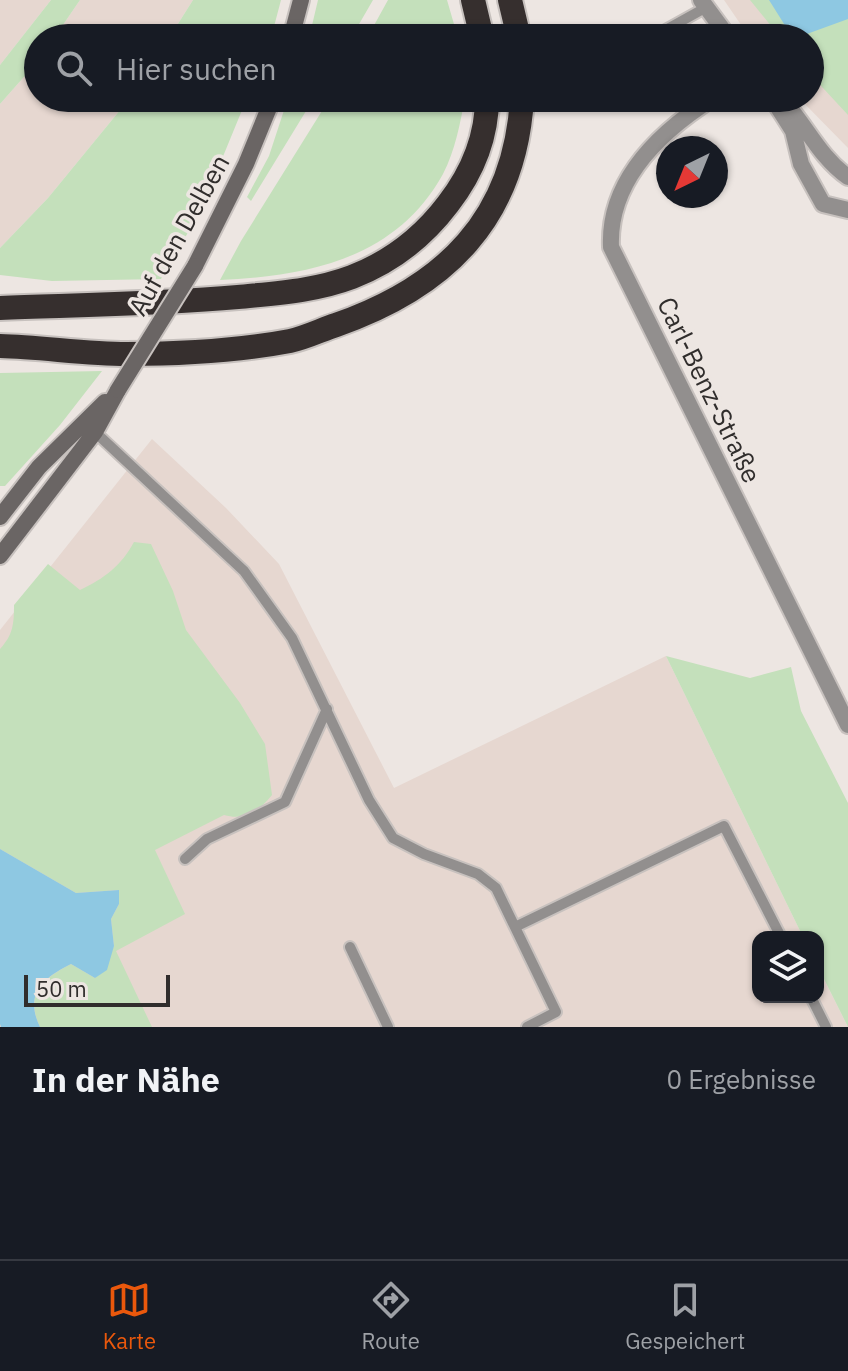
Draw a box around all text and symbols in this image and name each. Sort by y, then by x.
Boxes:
search box [24,24,824,112]
icon: search [52,46,96,90]
text: Hier suchen [116,49,277,88]
north arrow [656,136,728,208]
street label: Auf den Delben [120,148,236,321]
street label: Carl-Benz-Straße [650,291,770,488]
map controls [752,931,824,1003]
button: layers [752,931,824,1003]
scale bar [24,971,170,1007]
text: 50 m [36,974,87,1003]
text: In der Nähe [32,1057,220,1101]
text: 0 Ergebnisse [667,1062,816,1096]
tab: Karte [103,1278,156,1355]
tab: Route [362,1278,420,1355]
tab: Gespeichert [625,1278,745,1355]

